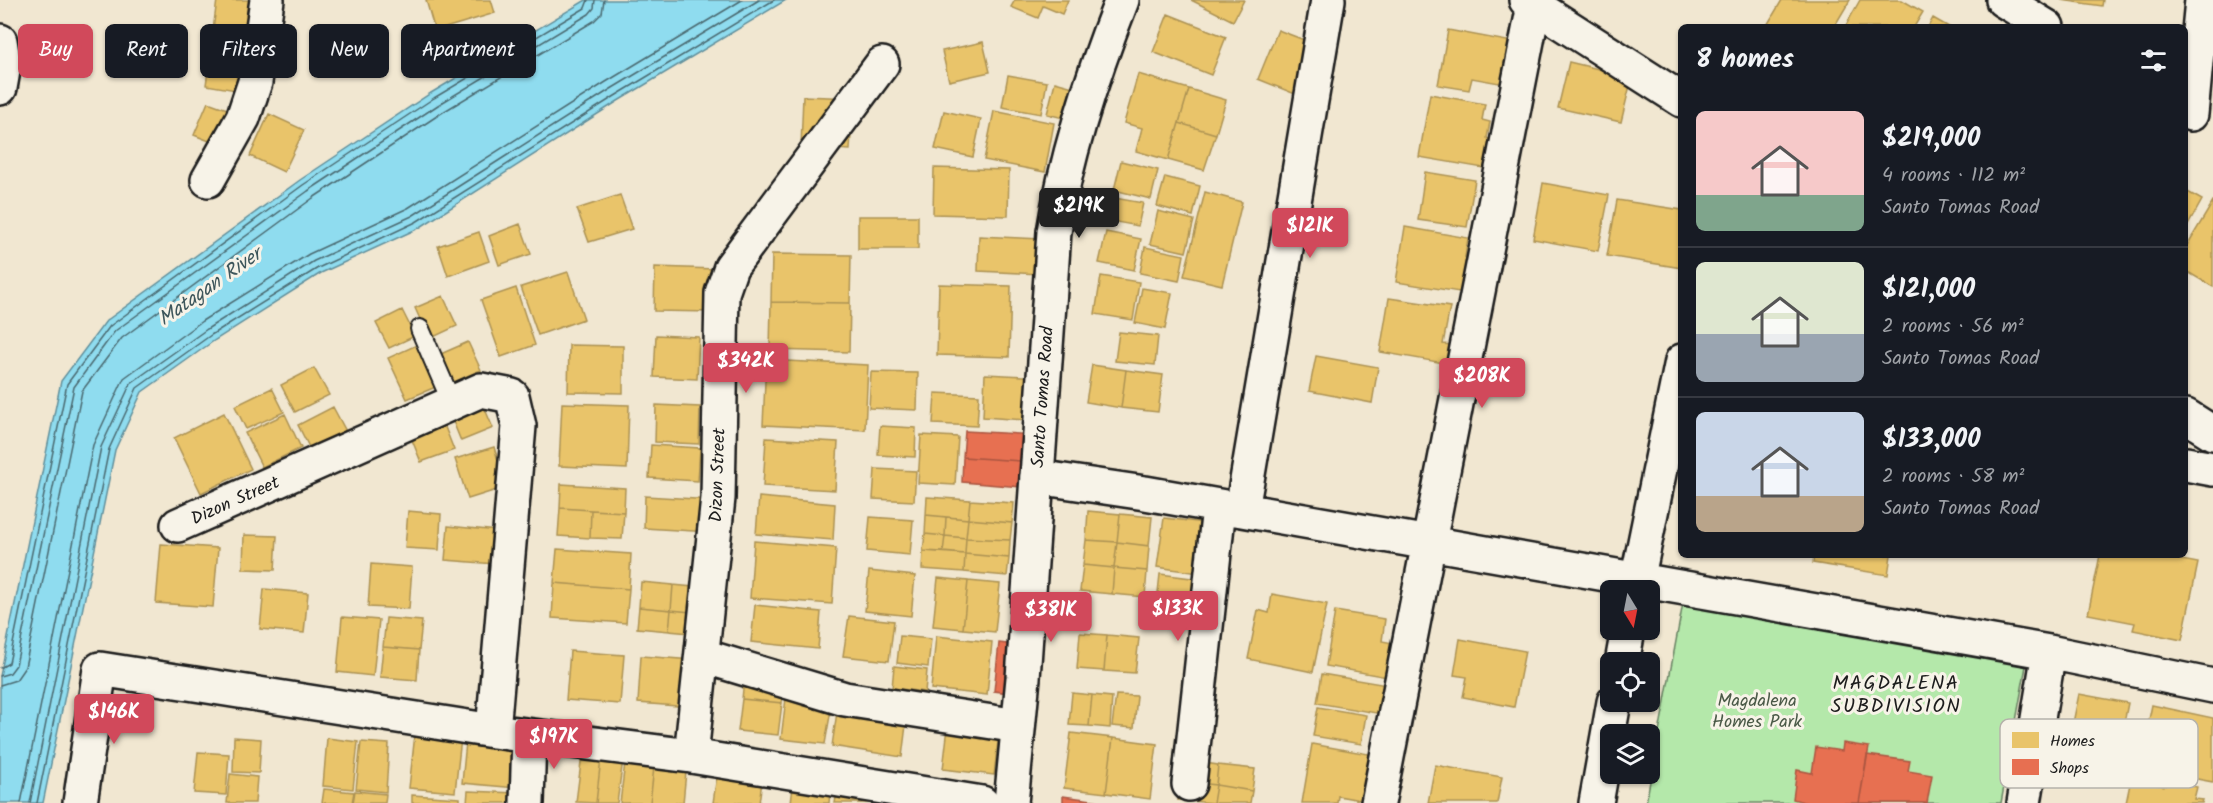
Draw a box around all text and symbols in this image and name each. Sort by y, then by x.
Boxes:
chip: Buy [18,24,93,78]
chip: Rent [105,24,188,78]
chip: Filters [200,24,297,78]
chip: New [309,24,389,78]
chip: Apartment [401,24,536,78]
text: 8 homes [1696,39,1794,81]
icon: filters [2137,44,2170,77]
text: $219,000 [1882,118,1980,160]
icon: home [1744,135,1816,207]
text: 4 rooms · 112 m² [1882,160,2025,192]
pin: $219K [1037,188,1121,239]
text: $219K [1053,191,1105,223]
text: Santo Tomas Road [1882,192,2039,224]
pin: $121K [1268,208,1352,259]
text: $121K [1286,211,1334,243]
water label: Matagan River [152,238,272,335]
text: $121,000 [1882,269,1975,311]
icon: home [1744,286,1816,358]
text: 2 rooms · 56 m² [1882,311,2024,343]
street label: Santo Tomas Road [1024,325,1063,469]
pin: $342K [704,343,788,394]
text: Santo Tomas Road [1882,343,2039,375]
text: $342K [717,346,775,378]
pin: $208K [1440,358,1524,409]
text: $208K [1453,361,1511,393]
text: $133,000 [1882,419,1981,461]
street label: Dizon Street [702,426,735,523]
icon: home [1744,436,1816,508]
text: 2 rooms · 58 m² [1882,461,2024,493]
street label: Dizon Street [187,469,286,534]
text: Santo Tomas Road [1882,493,2039,525]
north arrow [1600,580,1660,640]
map controls [1600,580,1660,784]
pin: $133K [1136,591,1220,642]
pin: $381K [1009,592,1093,643]
text: $133K [1152,594,1204,626]
text: $381K [1025,595,1077,627]
button: locate [1600,652,1660,712]
district label: MAGDALENA SUBDIVISION [1831,668,1961,723]
park label: Magdalena Homes Park [1712,687,1803,737]
pin: $146K [72,694,156,745]
text: $146K [88,697,140,729]
pin: $197K [512,719,596,770]
legend [2000,719,2198,788]
text: $197K [529,722,579,754]
button: layers [1600,724,1660,784]
text: Homes [2050,729,2095,754]
text: Shops [2050,756,2089,781]

